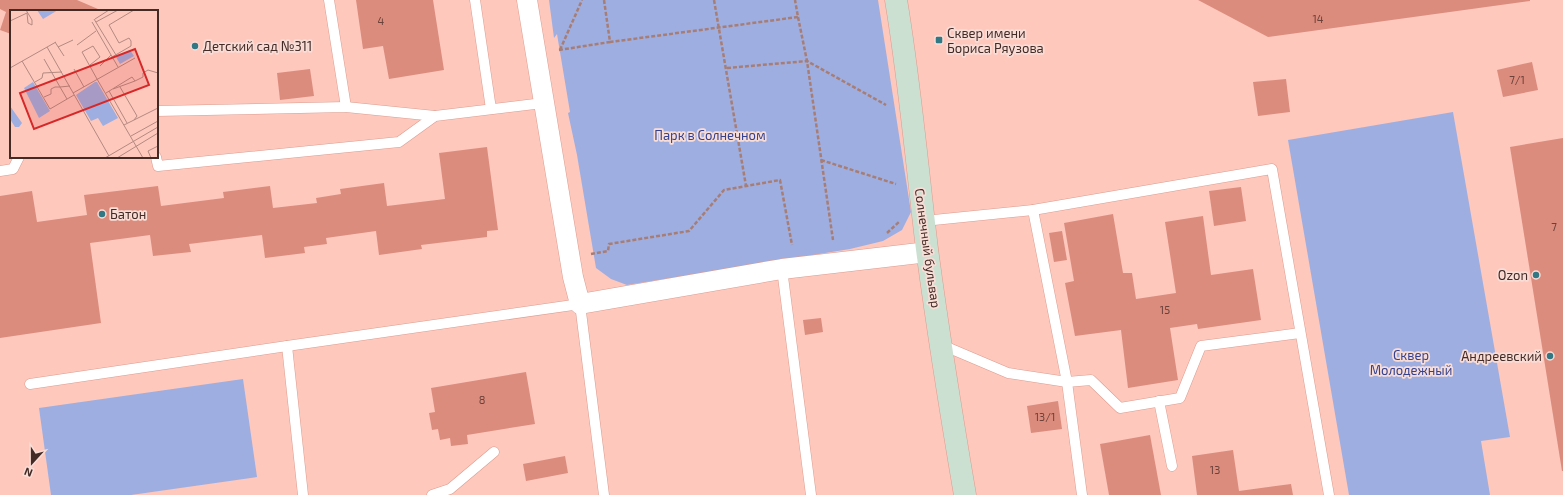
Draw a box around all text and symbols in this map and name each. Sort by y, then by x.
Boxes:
inset map [10,10,158,158]
house number: 14 [1312,12,1324,25]
house number: 4 [378,14,385,27]
place label: Сквер имени Бориса Ряузова [947,25,1044,56]
marker: Сквер имени Бориса Ряузова [934,35,944,45]
place label: Детский сад №311 [203,38,312,54]
marker: Детский сад №311 [190,41,200,51]
house number: 7/1 [1509,73,1525,86]
park label: Парк в Солнечном [654,127,766,143]
street label: Солнечный бульвар [912,187,944,309]
place label: Батон [110,206,146,222]
marker: Батон [97,209,107,219]
house number: 7 [1551,220,1557,233]
place label: Ozon [1498,267,1528,283]
marker: Ozon [1531,270,1541,280]
house number: 15 [1160,303,1170,316]
park label: Сквер Молодежный [1370,347,1452,378]
place label: Андреевский [1461,348,1542,364]
marker: Андреевский [1545,351,1555,361]
house number: 8 [479,393,485,406]
house number: 13/1 [1035,410,1055,423]
north arrow [12,443,52,483]
house number: 13 [1210,463,1220,476]
text: N [22,465,34,480]

